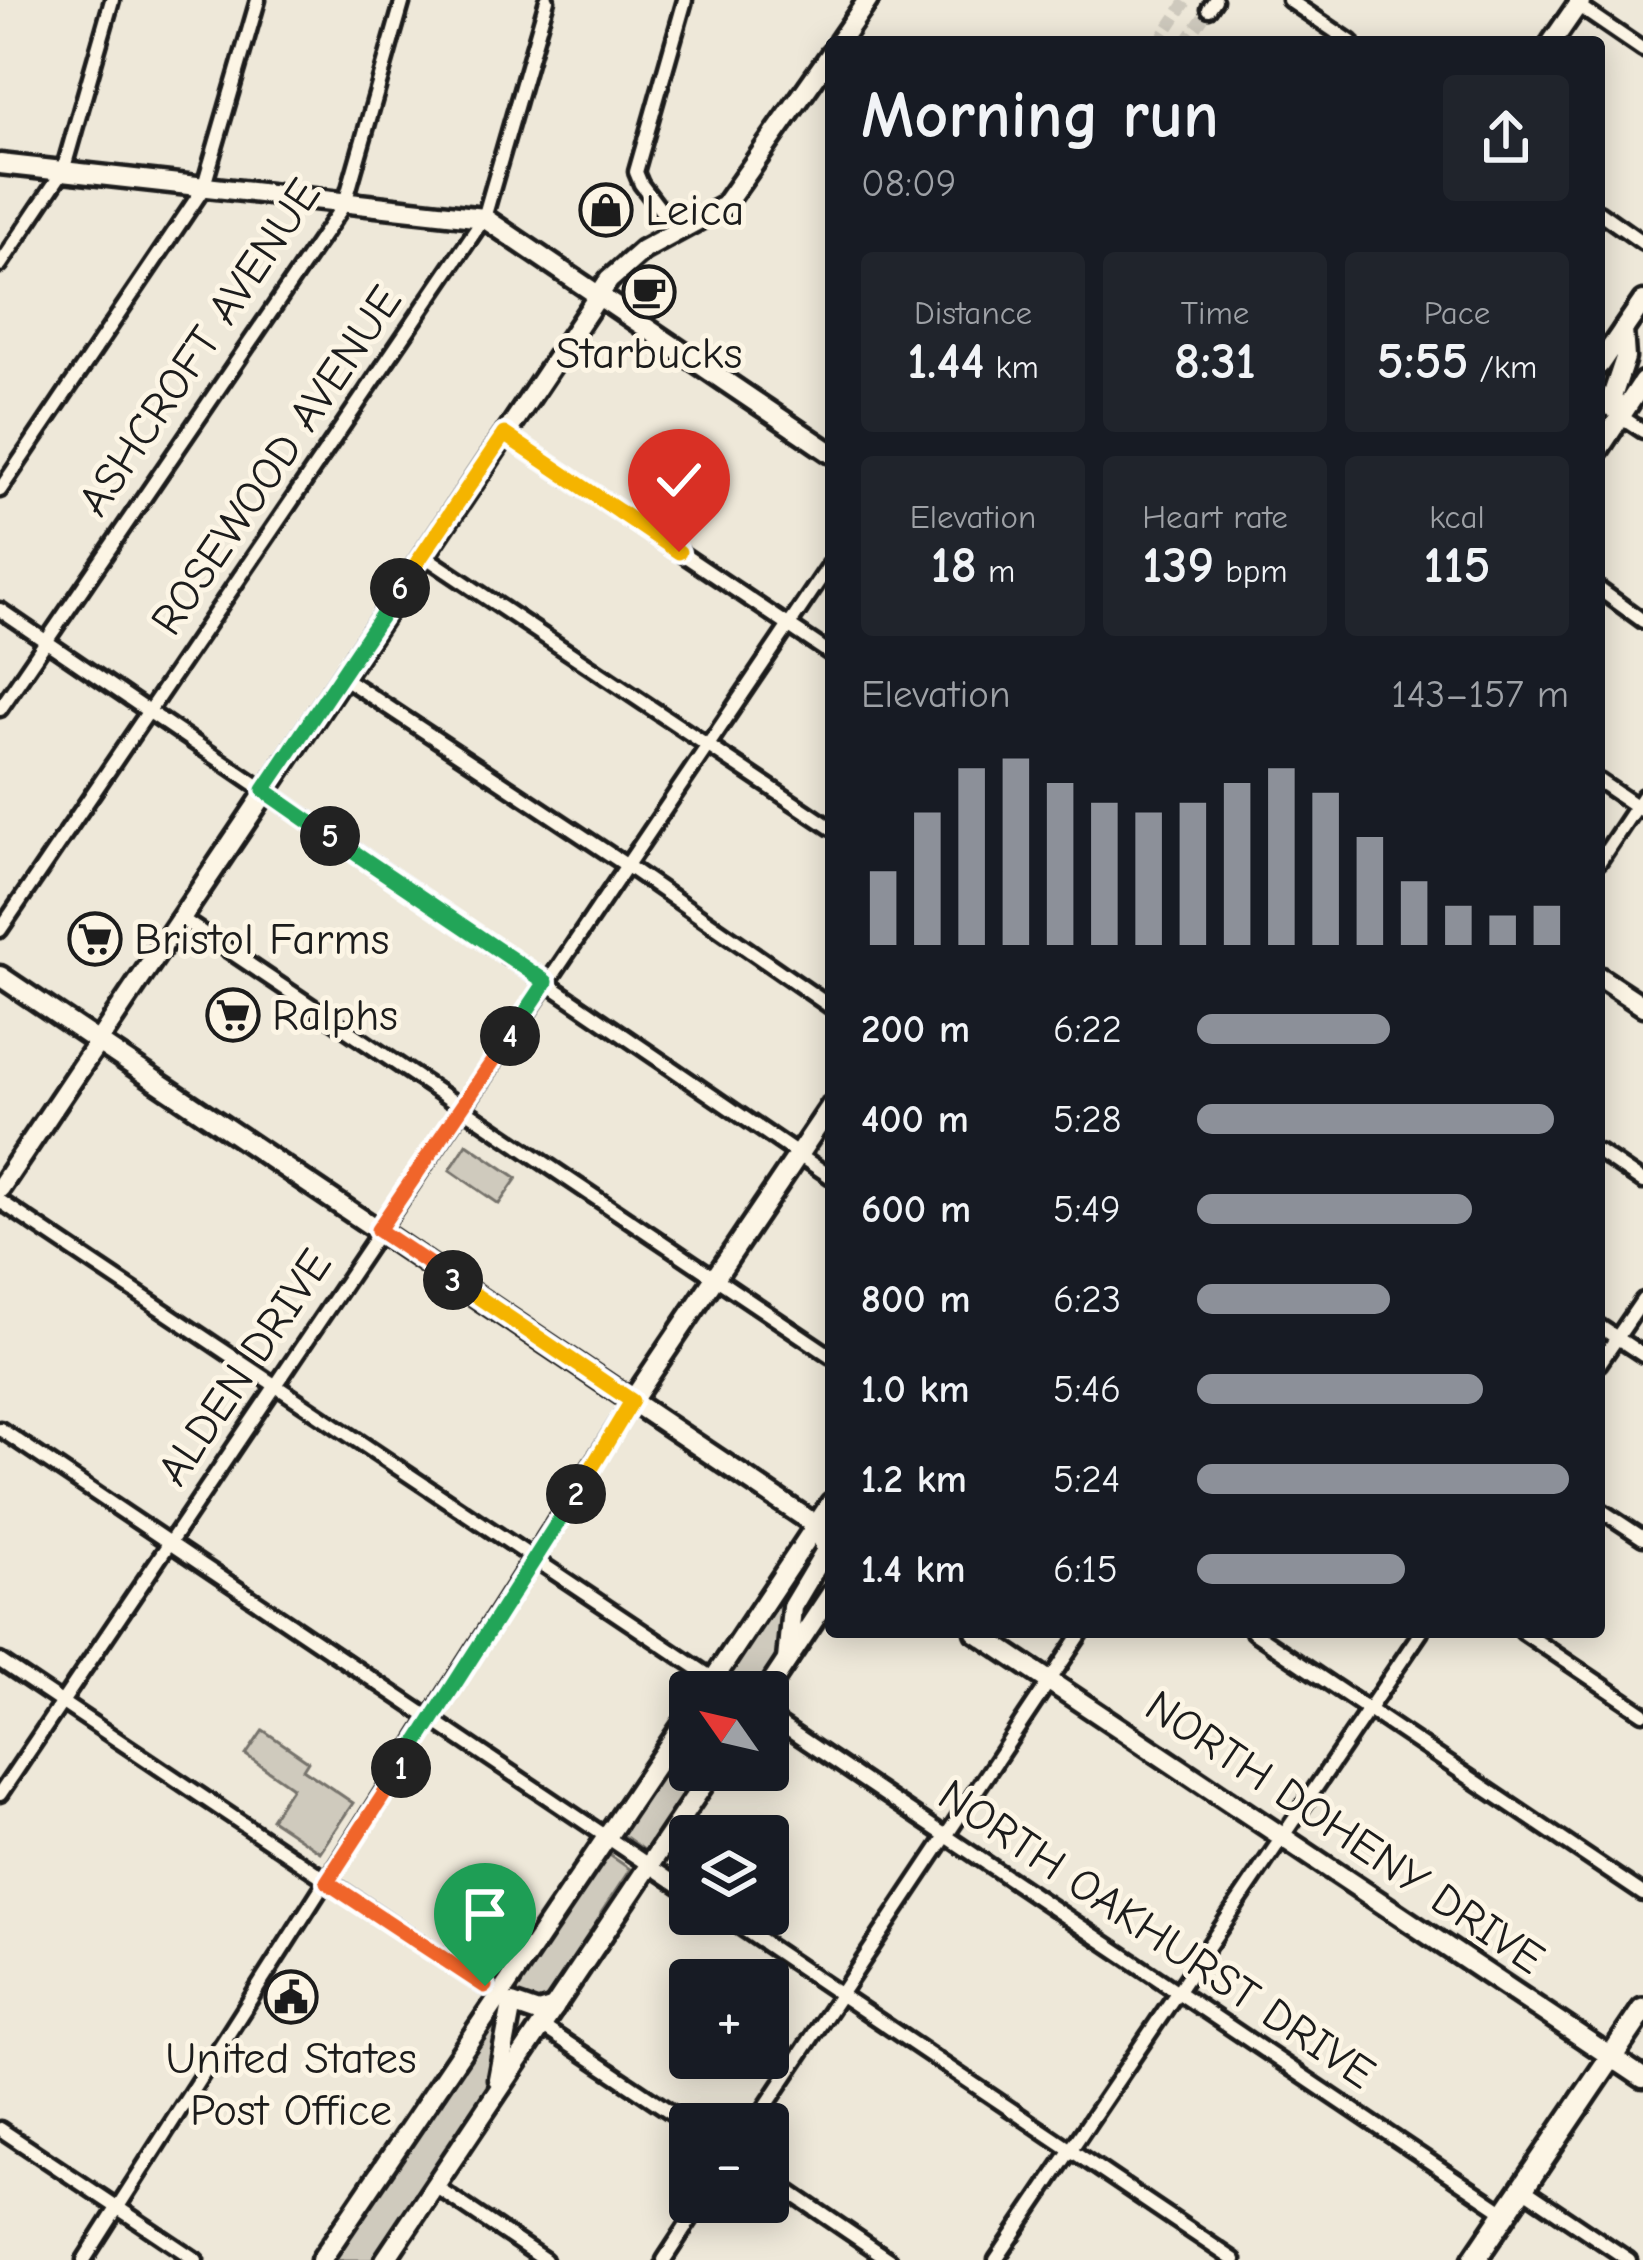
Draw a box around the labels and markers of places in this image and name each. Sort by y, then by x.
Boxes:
shop icon: Leica [578,182,634,238]
place label: Leica [645,184,744,236]
cafe icon: Starbucks [621,264,677,320]
place label: Starbucks [556,327,742,379]
pin [628,429,730,552]
pin: 6 [370,558,430,618]
pin: 5 [300,806,360,866]
supermarket icon: Bristol Farms [67,911,123,967]
place label: Bristol Farms [134,913,389,965]
supermarket icon: Ralphs [205,987,261,1043]
place label: Ralphs [272,989,398,1041]
pin: 4 [480,1006,540,1066]
pin: 3 [423,1250,483,1310]
pin: 2 [546,1464,606,1524]
pin: 1 [371,1738,431,1798]
pin [434,1863,536,1986]
public building icon: United States Post Office [263,1969,319,2025]
place label: United States Post Office [165,2032,417,2136]

